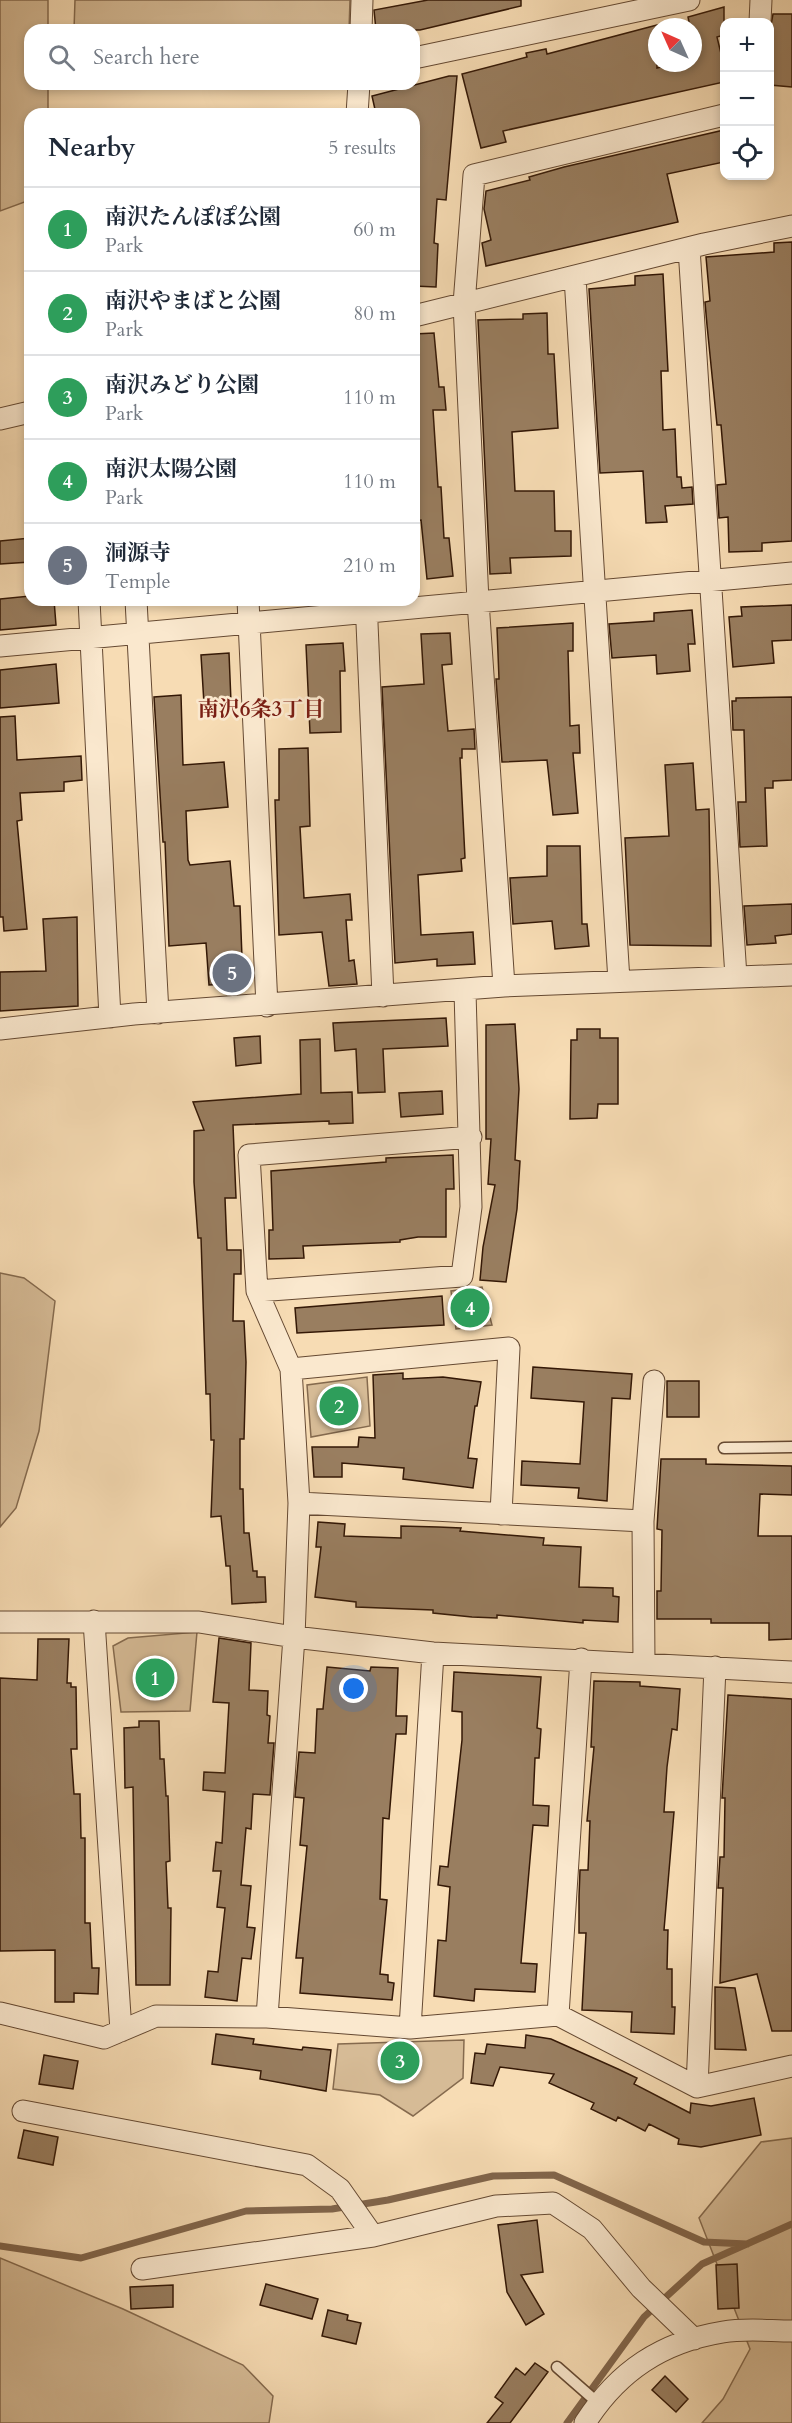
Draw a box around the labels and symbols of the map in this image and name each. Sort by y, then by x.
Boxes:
north arrow [648,18,702,72]
district label: 南沢6条3丁目 [198,695,324,724]
pin: 5 [212,950,252,996]
pin: 4 [450,1286,490,1330]
pin: 2 [320,1384,358,1428]
pin: 1 [136,1656,174,1700]
your location [339,1674,368,1703]
pin: 3 [380,2038,420,2084]

